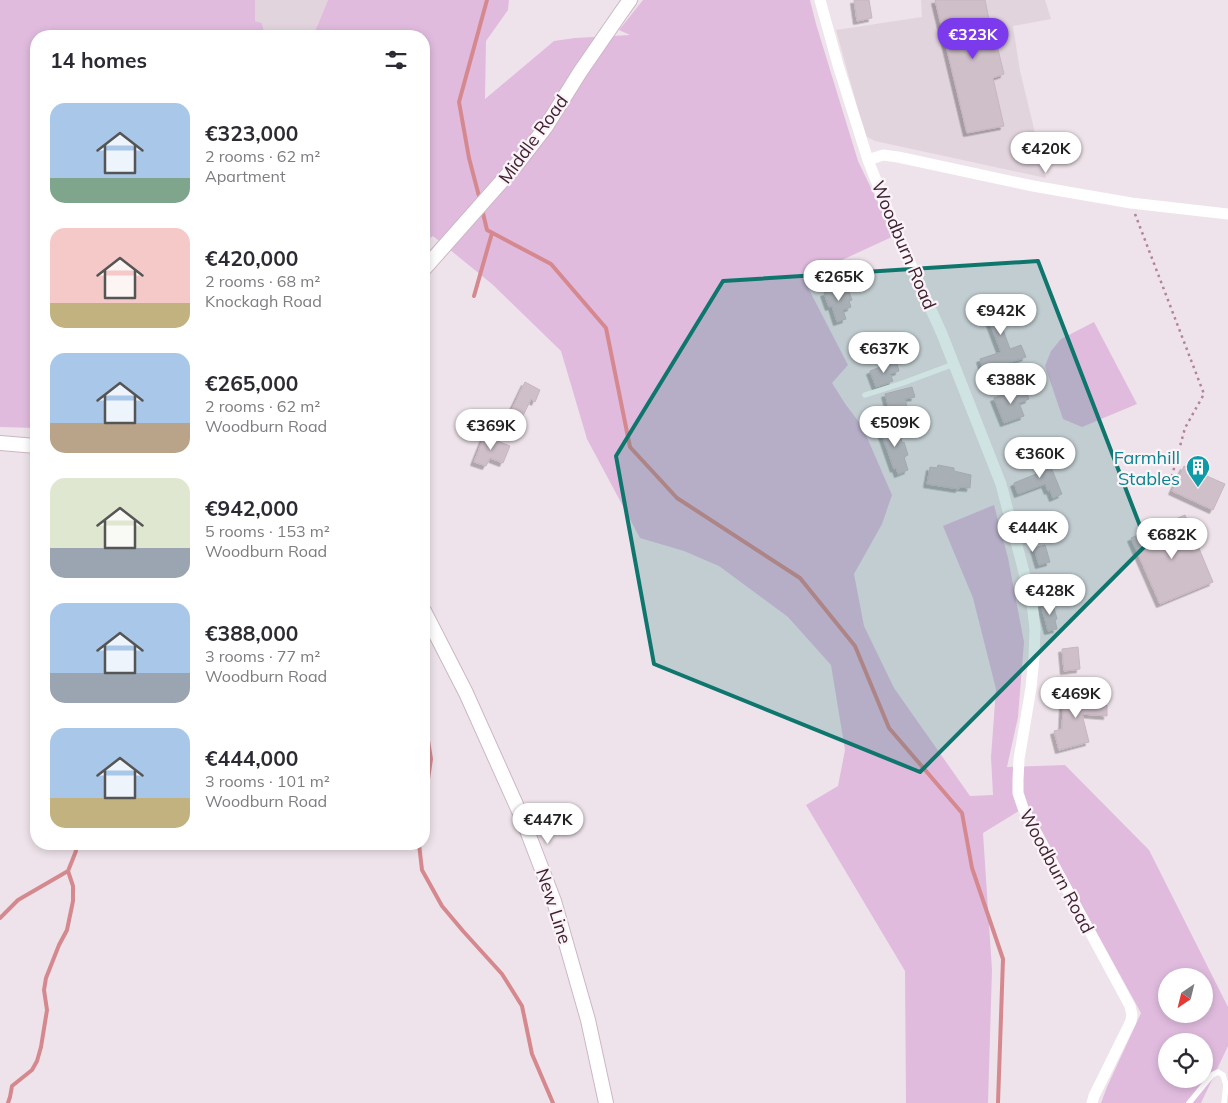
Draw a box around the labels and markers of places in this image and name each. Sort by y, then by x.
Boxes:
pin: €323K [938,18,1008,60]
pin: €420K [1011,132,1081,174]
pin: €265K [804,260,874,302]
pin: €942K [966,294,1036,336]
pin: €637K [849,332,919,374]
pin: €388K [976,362,1046,405]
pin: €509K [860,406,930,448]
pin: €369K [456,408,526,451]
pin: €360K [1005,436,1075,479]
place label: Farmhill Stables [1114,446,1180,490]
building icon: Farmhill Stables [1185,454,1211,488]
pin: €444K [998,510,1068,553]
pin: €682K [1137,518,1207,560]
pin: €428K [1015,574,1085,616]
pin: €469K [1041,676,1111,719]
pin: €447K [513,802,583,845]

